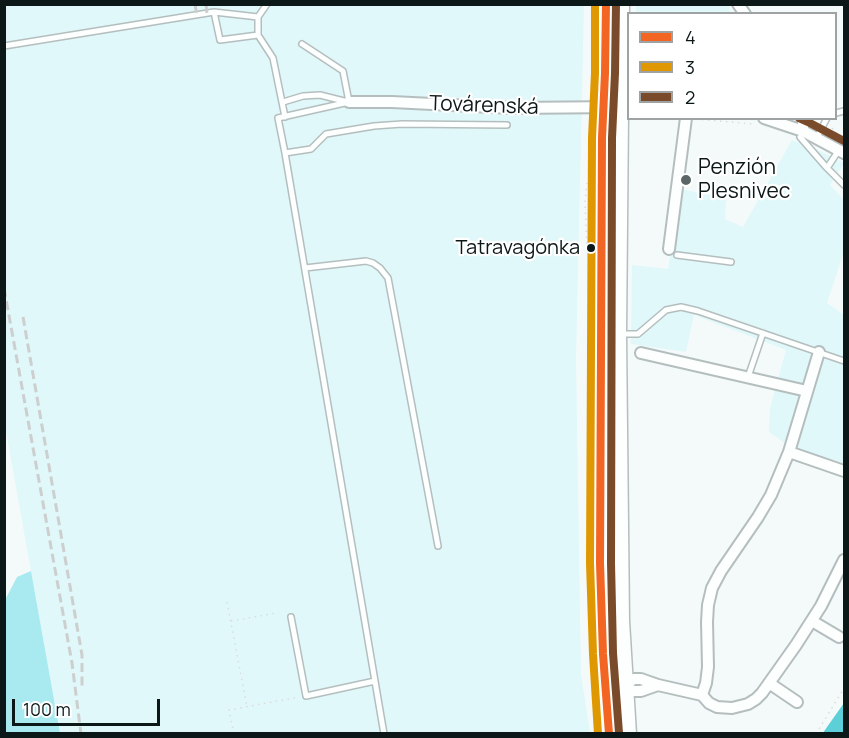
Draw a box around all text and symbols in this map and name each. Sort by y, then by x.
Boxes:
legend [627,12,837,120]
text: 4 [685,25,696,49]
text: 3 [685,55,695,79]
text: 2 [685,85,695,109]
street label: Továrenská [429,91,539,121]
place label: Penzión Plesnivec [698,155,790,205]
marker: Penzión Plesnivec [679,173,693,187]
place label: Tatravagónka [456,236,580,260]
marker: Tatravagónka [585,242,597,254]
scale bar [15,687,164,725]
text: 100 m [23,697,71,721]

